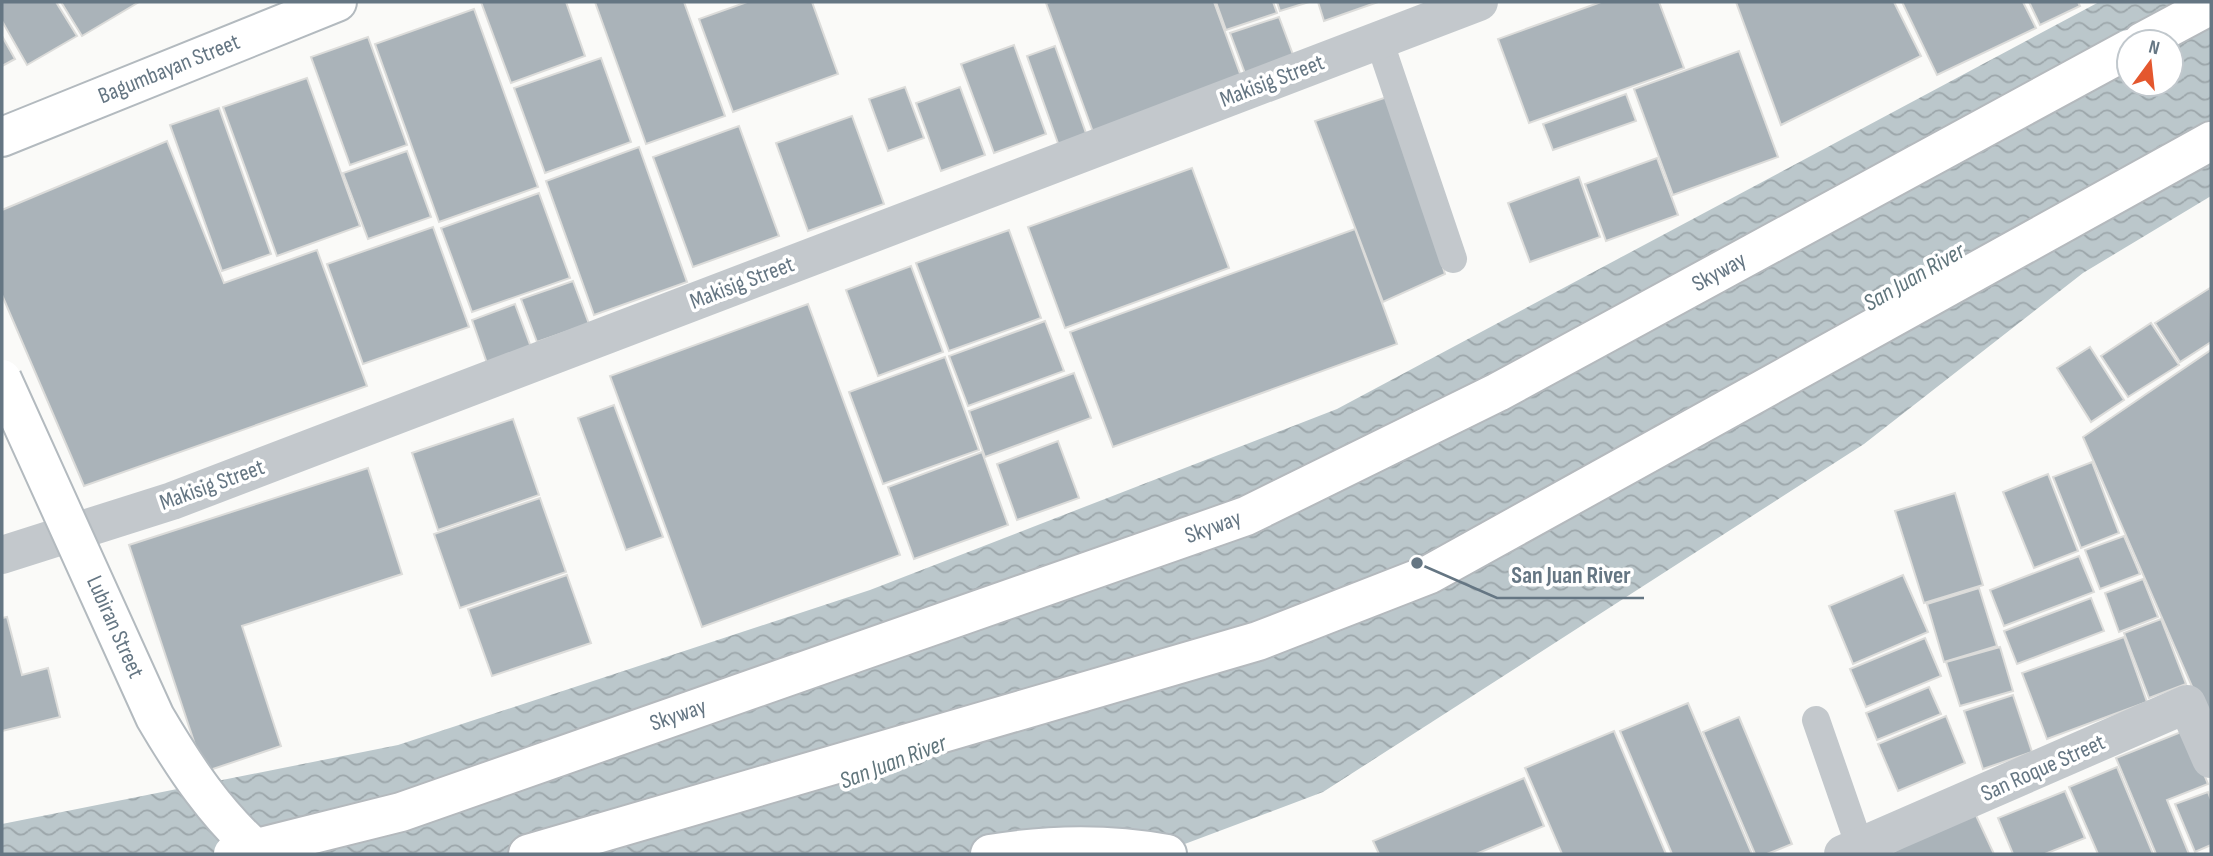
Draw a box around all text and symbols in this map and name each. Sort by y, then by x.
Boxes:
street label: Bagumbayan Street [94,28,244,110]
north arrow [2115,28,2185,98]
text: N [2146,36,2162,60]
street label: Makisig Street [1216,48,1328,114]
water label: San Juan River [1858,236,1971,318]
street label: Skyway [1687,246,1751,298]
street label: Makisig Street [686,250,798,316]
street label: Makisig Street [156,453,268,517]
street label: Skyway [1181,504,1245,550]
callout: San Juan River [1497,553,1644,598]
text: San Juan River [1511,561,1631,590]
street label: Lubiran Street [80,571,150,683]
street label: Skyway [646,692,710,738]
water label: San Juan River [836,728,952,796]
street label: San Roque Street [1977,728,2109,808]

